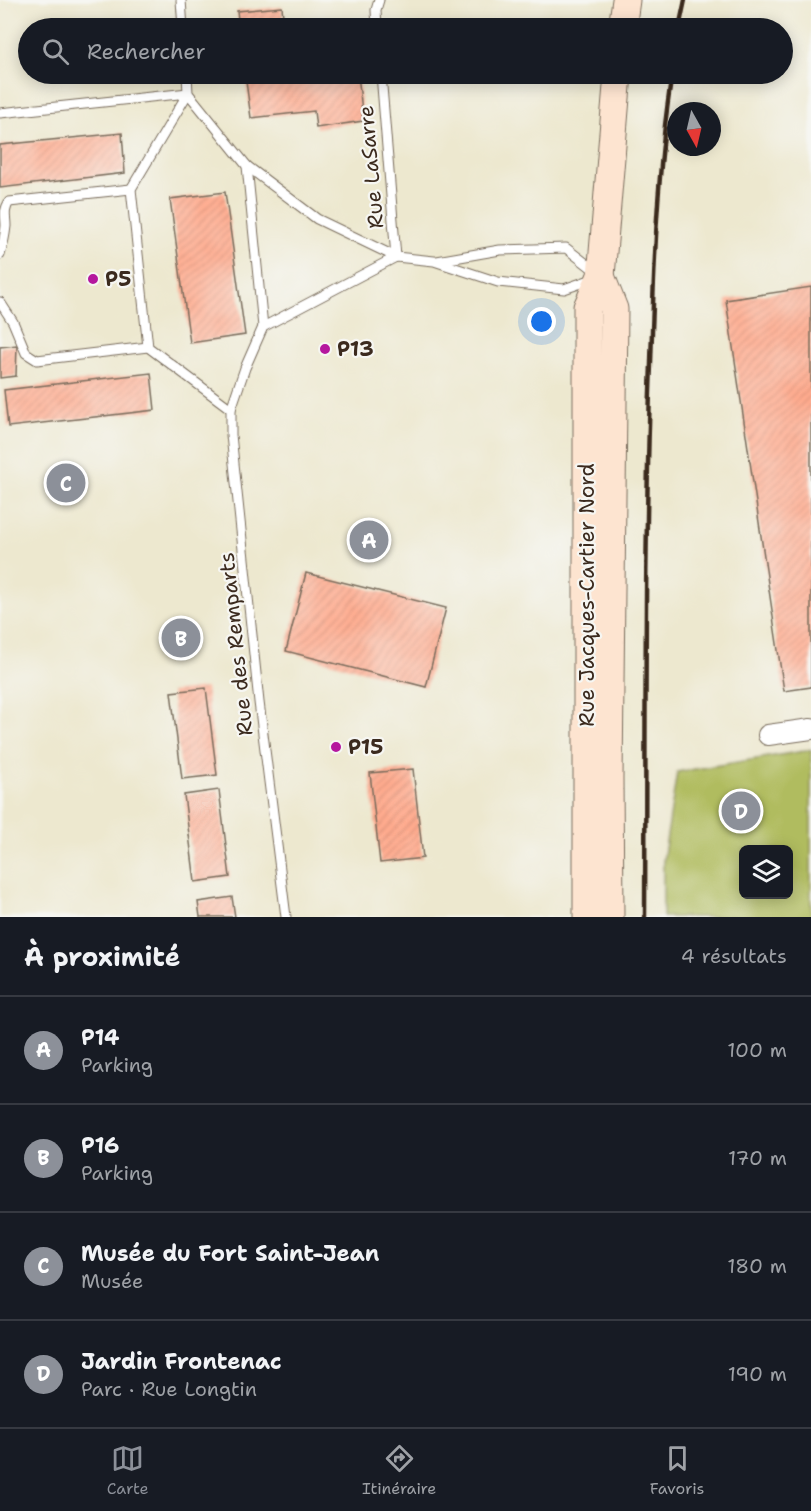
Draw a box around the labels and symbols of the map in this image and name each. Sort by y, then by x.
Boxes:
north arrow [667,102,721,156]
street label: Rue LaSarre [352,104,390,230]
place label: P5 [105,265,131,293]
marker: P5 [86,272,100,286]
your location [527,307,556,336]
place label: P13 [337,335,374,363]
marker: P13 [318,342,332,356]
pin: C [46,460,86,506]
street label: Rue Jacques-Cartier Nord [573,463,601,727]
pin: A [350,518,388,562]
street label: Rue des Remparts [212,551,260,737]
pin: B [162,616,201,660]
place label: P15 [348,733,383,761]
marker: P15 [329,740,343,754]
pin: D [722,788,760,834]

